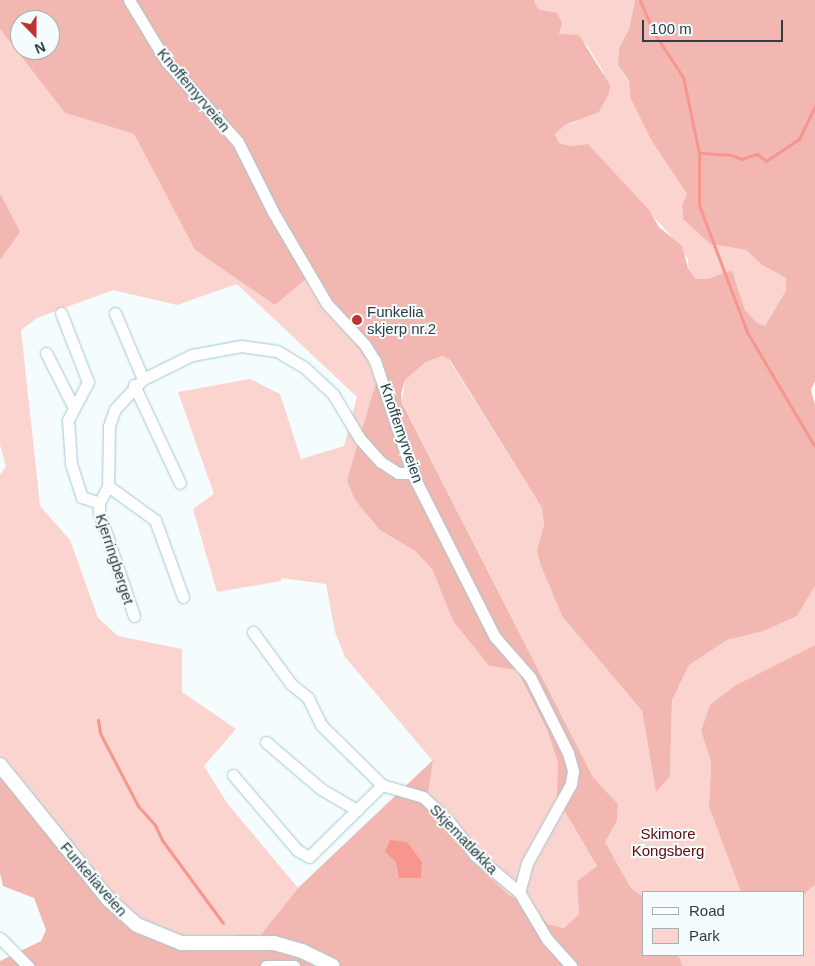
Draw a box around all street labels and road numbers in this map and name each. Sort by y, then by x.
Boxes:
street label: Knoffemyrveien [154,44,234,136]
street label: Knoffemyrveien [377,381,427,485]
street label: Kjerringberget [92,511,138,607]
street label: Skjematløkka [426,800,502,878]
street label: Funkeliaveien [57,838,131,920]

